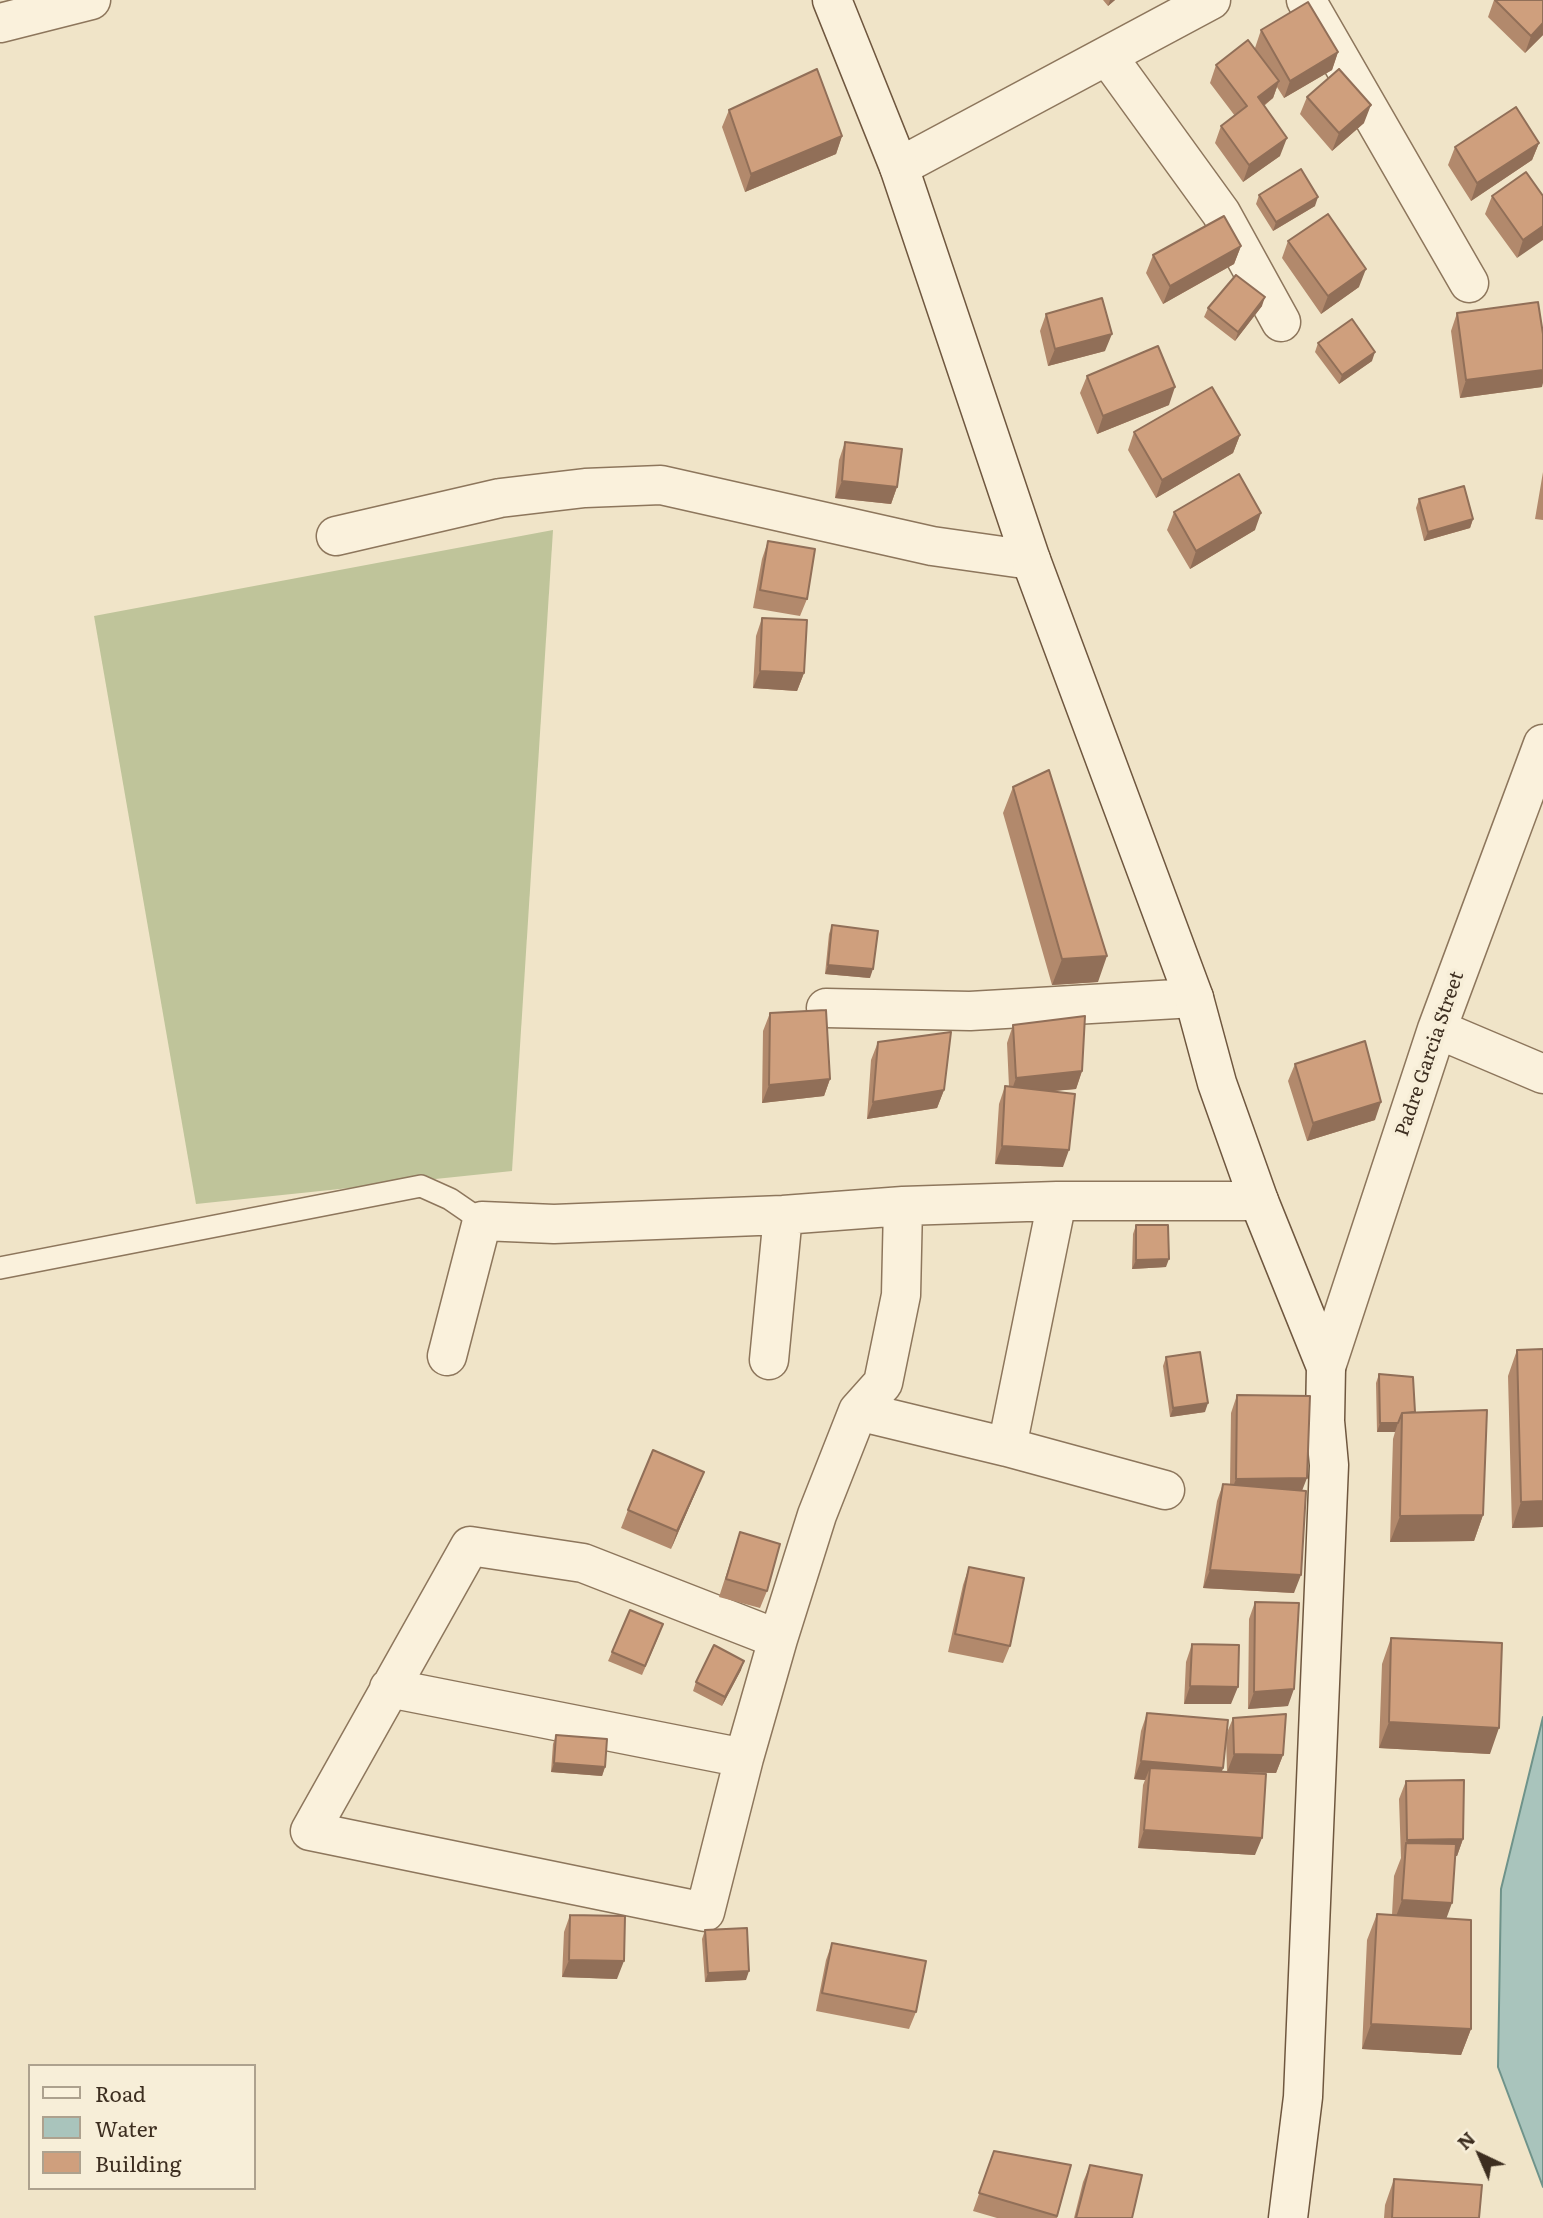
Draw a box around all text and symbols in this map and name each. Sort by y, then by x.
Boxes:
street label: Padre Garcia Street [1391,969,1469,1139]
legend [28,2064,256,2190]
text: Road [95,2077,146,2108]
text: Water [95,2112,157,2143]
north arrow [1445,2120,1515,2190]
text: N [1450,2124,1481,2156]
text: Building [95,2147,181,2178]

